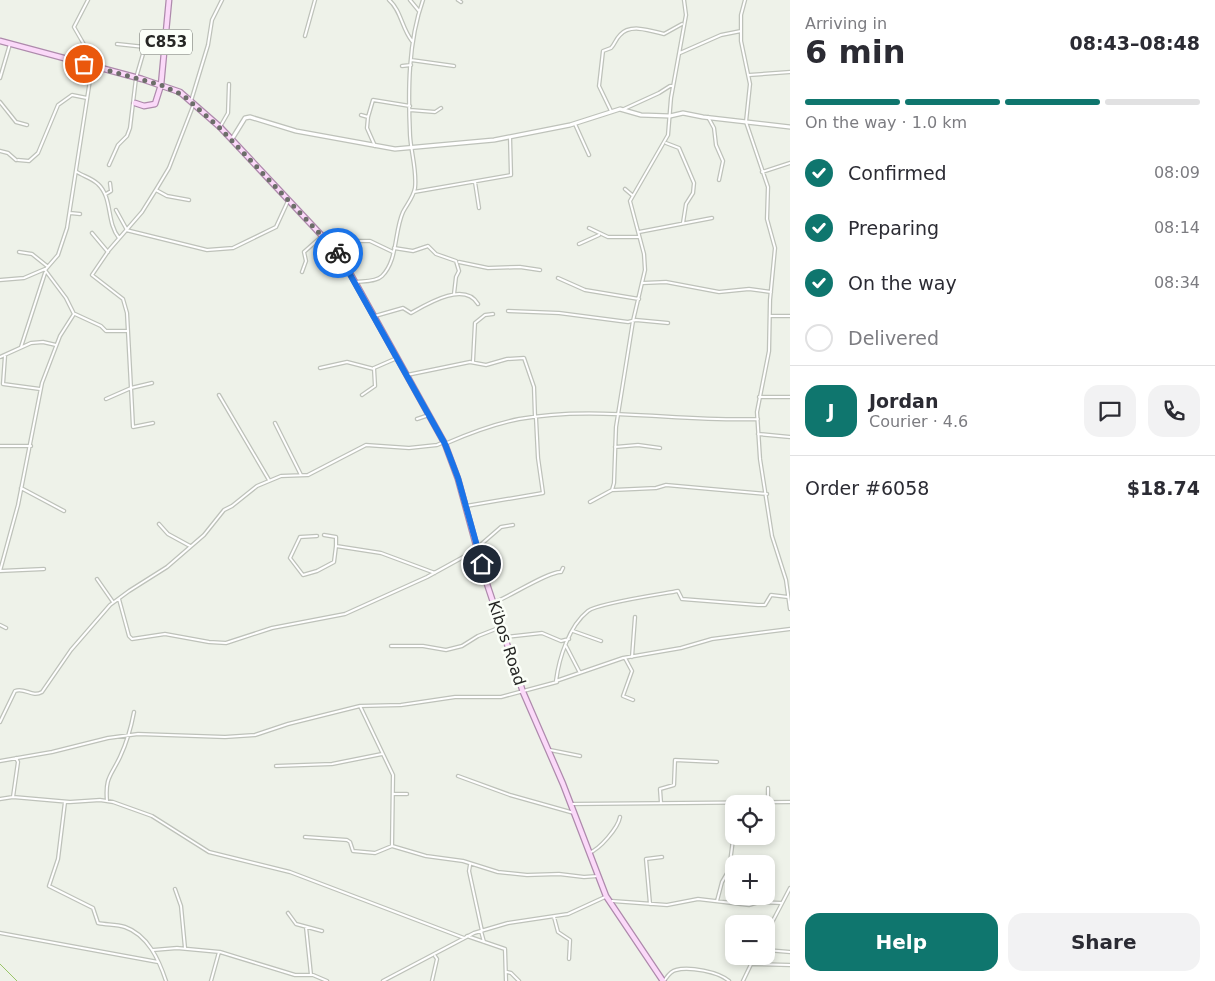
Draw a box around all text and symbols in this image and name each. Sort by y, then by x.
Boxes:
text: Arriving in [805,14,887,33]
road number: C853 [140,30,192,54]
text: 08:43–08:48 [1070,32,1200,54]
text: 6 min [805,33,906,71]
pin [63,43,105,85]
icon: bag [70,50,98,78]
text: On the way · 1.0 km [805,113,967,132]
icon: check [805,159,833,187]
text: Confirmed [848,162,947,184]
text: 08:09 [1154,163,1200,182]
icon: check [805,214,833,242]
text: Preparing [848,217,939,239]
text: 08:14 [1154,218,1200,237]
courier [313,228,363,278]
icon: bike [324,239,352,267]
icon: check [805,269,833,297]
text: On the way [848,272,957,294]
text: 08:34 [1154,273,1200,292]
text: Delivered [848,327,939,349]
button: chat [1084,385,1136,437]
button: phone [1148,385,1200,437]
text: Jordan [869,390,938,412]
text: J [827,400,835,422]
text: Courier · 4.6 [869,412,968,431]
text: Order #6058 [805,477,929,499]
text: $18.74 [1127,477,1200,499]
pin [461,543,503,585]
icon: home [468,550,496,578]
street label: Kibos Road [484,598,530,688]
map controls [725,795,775,965]
button: locate [725,795,775,845]
button: + [725,855,775,905]
button: Help [805,913,998,971]
button: Share [1008,913,1200,971]
button: − [725,915,775,965]

